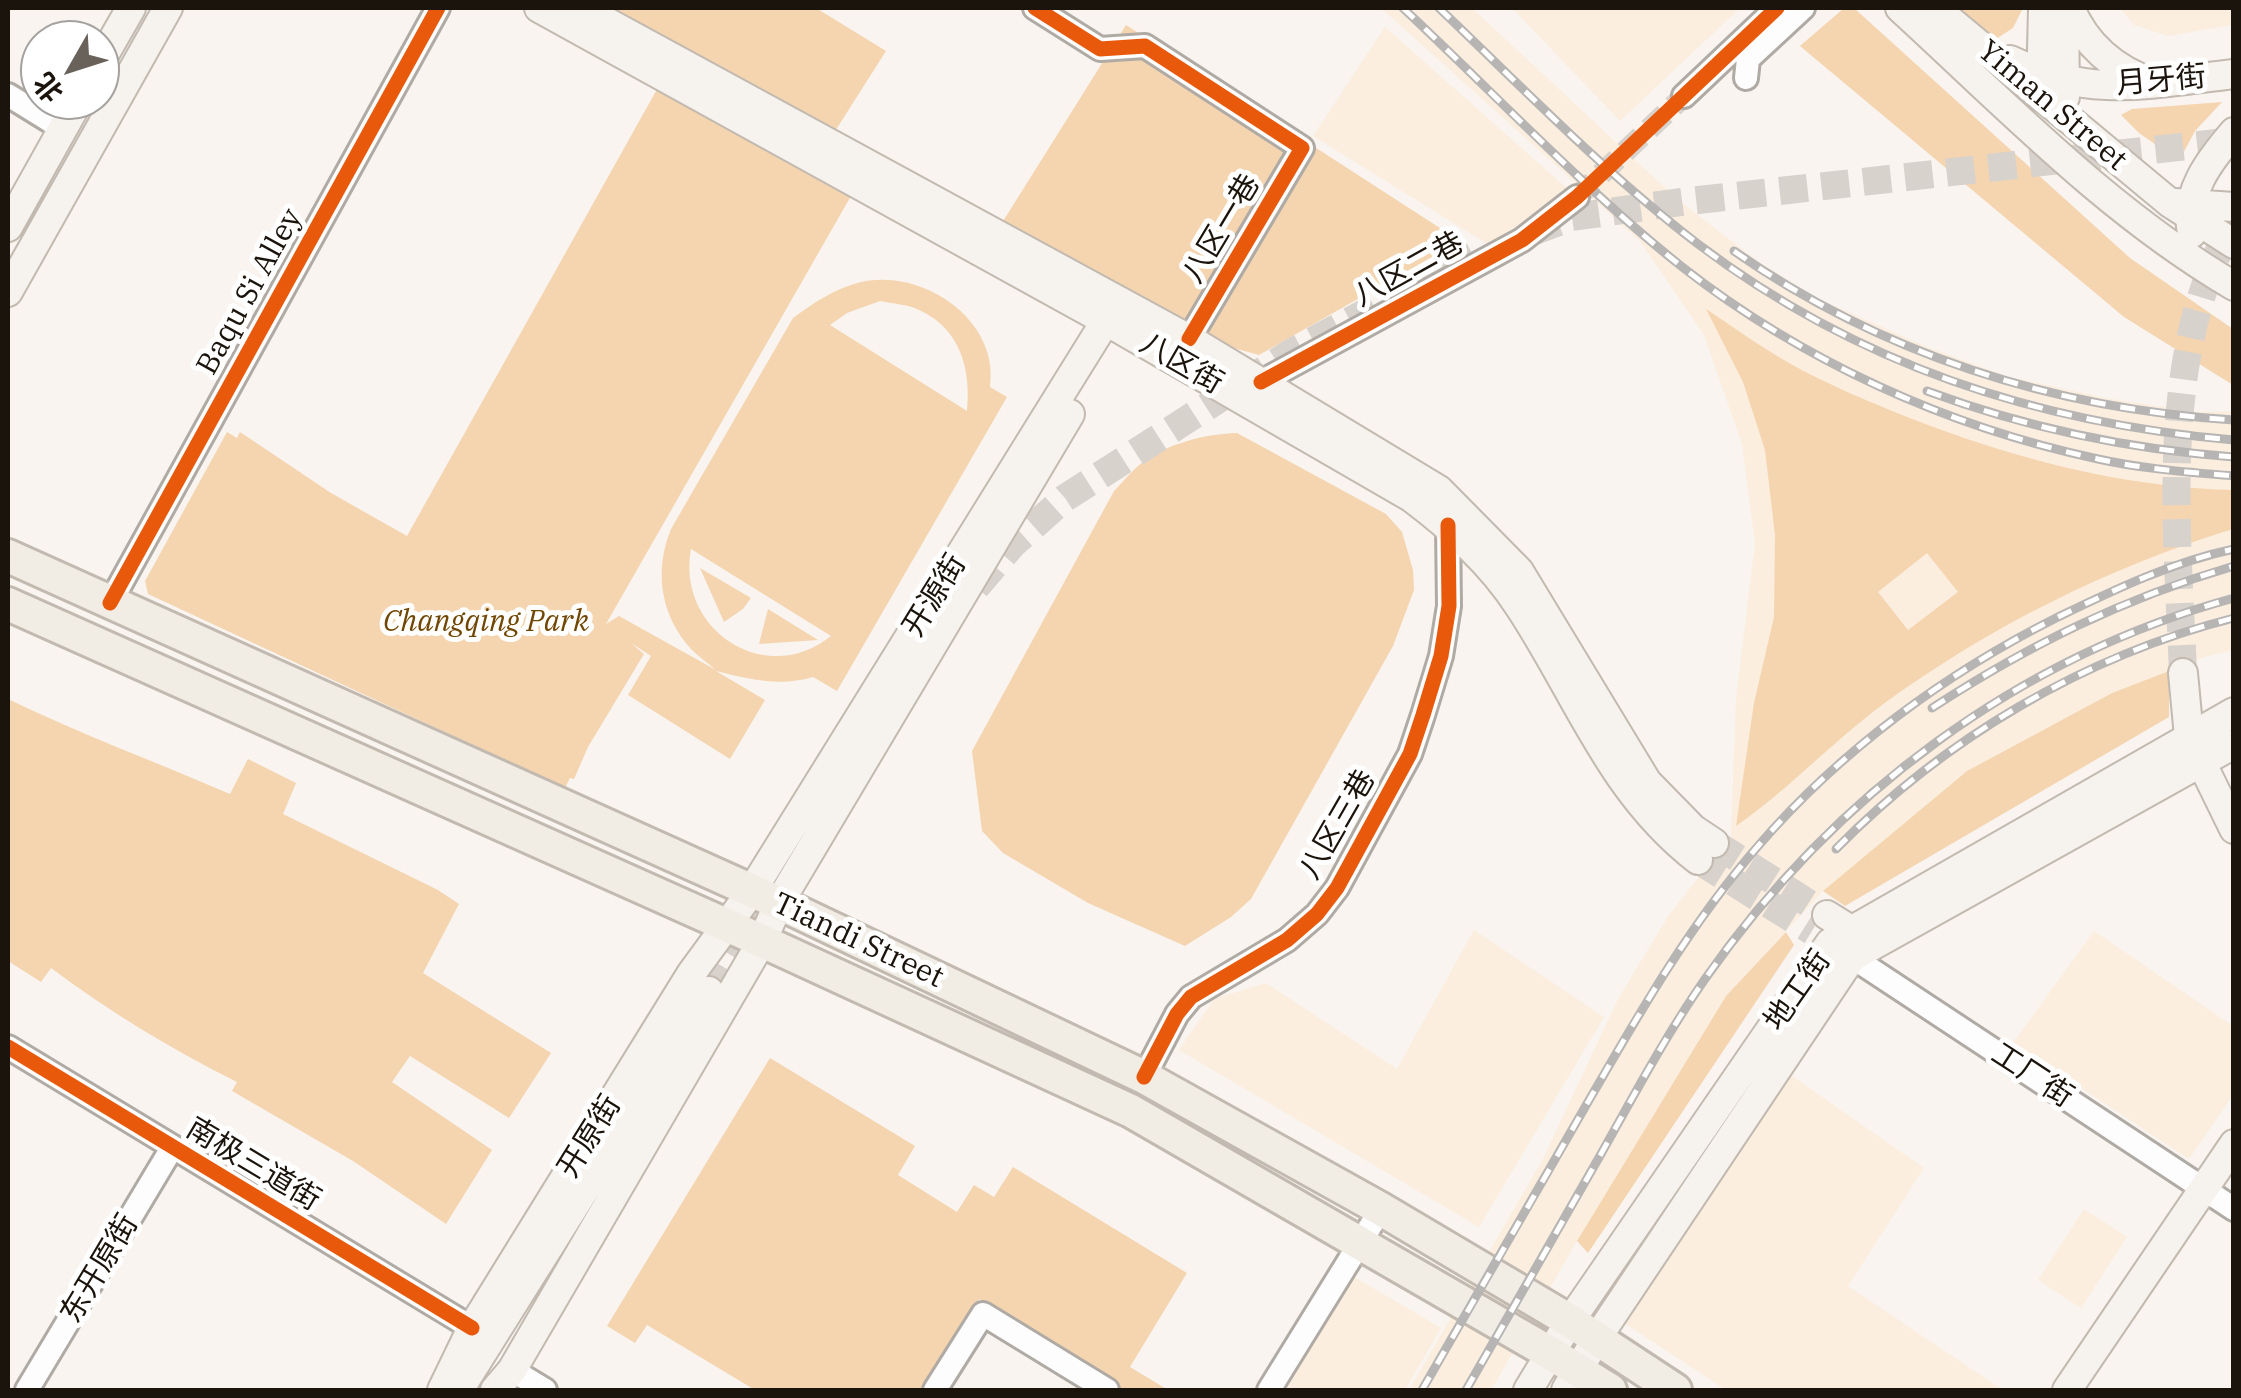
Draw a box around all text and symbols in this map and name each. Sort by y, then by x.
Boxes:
north arrow [20,20,120,120]
street label: Yiman Street [1970,33,2134,179]
street label: 月牙街 [2115,59,2207,103]
text: 北 [25,65,71,110]
street label: 八区一巷 [1176,168,1268,290]
street label: Baqu Si Alley [190,203,310,381]
street label: 八区二巷 [1348,225,1470,315]
street label: 八区街 [1133,326,1229,402]
street label: 开源街 [896,548,974,644]
park label: Changqing Park [383,604,589,640]
street label: 八区三巷 [1292,764,1384,886]
street label: Tiandi Street [767,886,949,996]
street label: 地工街 [1757,944,1839,1038]
street label: 工厂街 [1984,1036,2080,1116]
street label: 开原街 [551,1089,629,1185]
street label: 南极三道街 [179,1111,327,1219]
street label: 东开原街 [54,1208,146,1330]

